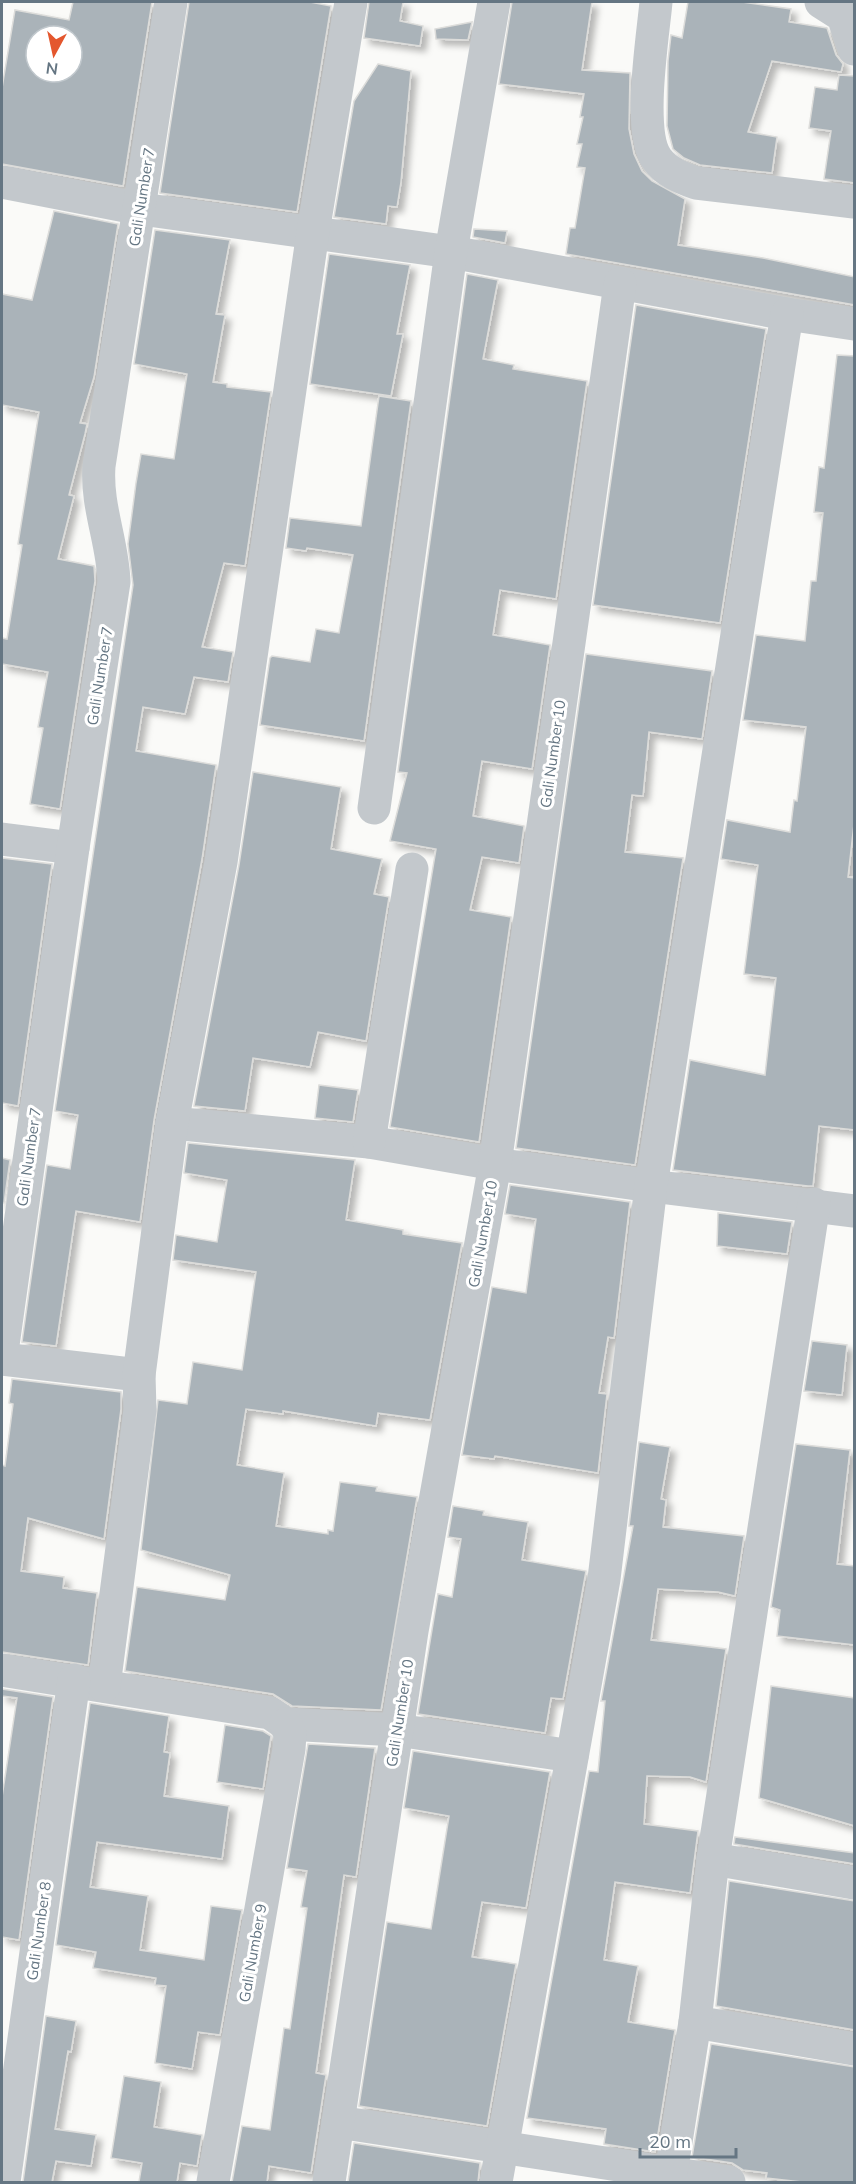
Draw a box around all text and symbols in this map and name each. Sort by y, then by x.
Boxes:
north arrow [24,24,84,84]
text: N [45,58,59,80]
street label: Gali Number 7 [124,146,159,248]
street label: Gali Number 7 [82,625,117,727]
street label: Gali Number 10 [536,699,569,809]
street label: Gali Number 7 [12,1106,45,1208]
street label: Gali Number 10 [464,1179,501,1289]
street label: Gali Number 10 [382,1658,417,1768]
street label: Gali Number 8 [22,1880,55,1982]
street label: Gali Number 9 [235,1902,271,2004]
scale bar [640,2121,736,2159]
text: 20 m [649,2130,691,2153]

